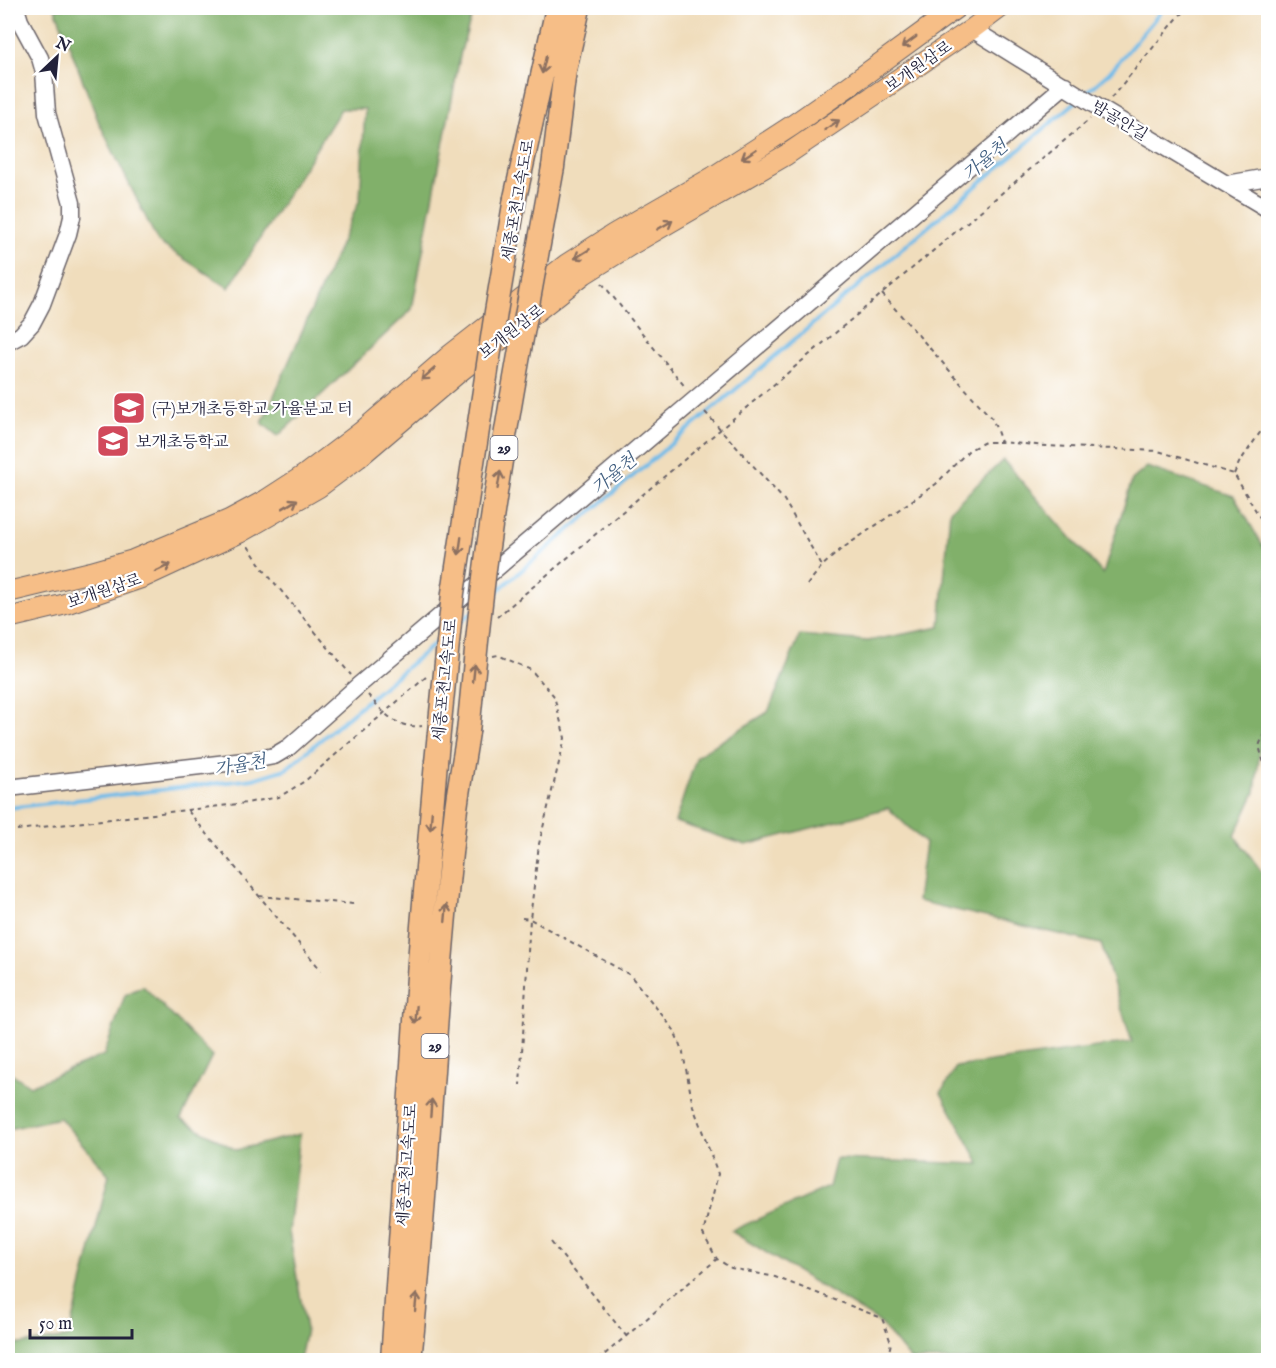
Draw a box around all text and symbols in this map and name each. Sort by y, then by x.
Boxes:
north arrow [27,27,87,87]
text: N [51,33,73,57]
one-way arrow [901,36,917,48]
street label: 보개원삼로 [882,37,957,98]
one-way arrow [538,54,549,74]
street label: 밤골안길 [1087,97,1151,146]
one-way arrow [823,119,840,131]
water label: 가율천 [959,135,1015,187]
street label: 세종포천고속도로 [498,137,540,263]
one-way arrow [741,148,758,160]
one-way arrow [656,219,673,231]
one-way arrow [574,249,591,261]
street label: 보개원삼로 [476,301,549,364]
one-way arrow [421,367,436,381]
school or university icon: (구)보개초등학교 가율분교 터 [111,390,147,426]
place label: (구)보개초등학교 가율분교 터 [152,400,353,420]
school or university icon: 보개초등학교 [95,423,131,459]
place label: 보개초등학교 [136,433,229,453]
road number: 29 [490,436,518,460]
water label: 가율천 [588,449,644,501]
one-way arrow [493,471,504,490]
one-way arrow [281,498,298,510]
one-way arrow [454,536,465,556]
one-way arrow [154,562,172,574]
street label: 보개원삼로 [65,570,145,614]
street label: 세종포천고속도로 [430,617,462,743]
one-way arrow [469,664,480,684]
water label: 가율천 [213,750,270,782]
one-way arrow [425,810,436,830]
one-way arrow [441,904,452,924]
one-way arrow [410,1005,421,1025]
road number: 29 [422,1034,448,1058]
one-way arrow [425,1098,436,1118]
street label: 세종포천고속도로 [394,1102,422,1228]
one-way arrow [411,1293,422,1313]
scale bar [30,1302,132,1340]
text: 50 m [39,1313,72,1336]

